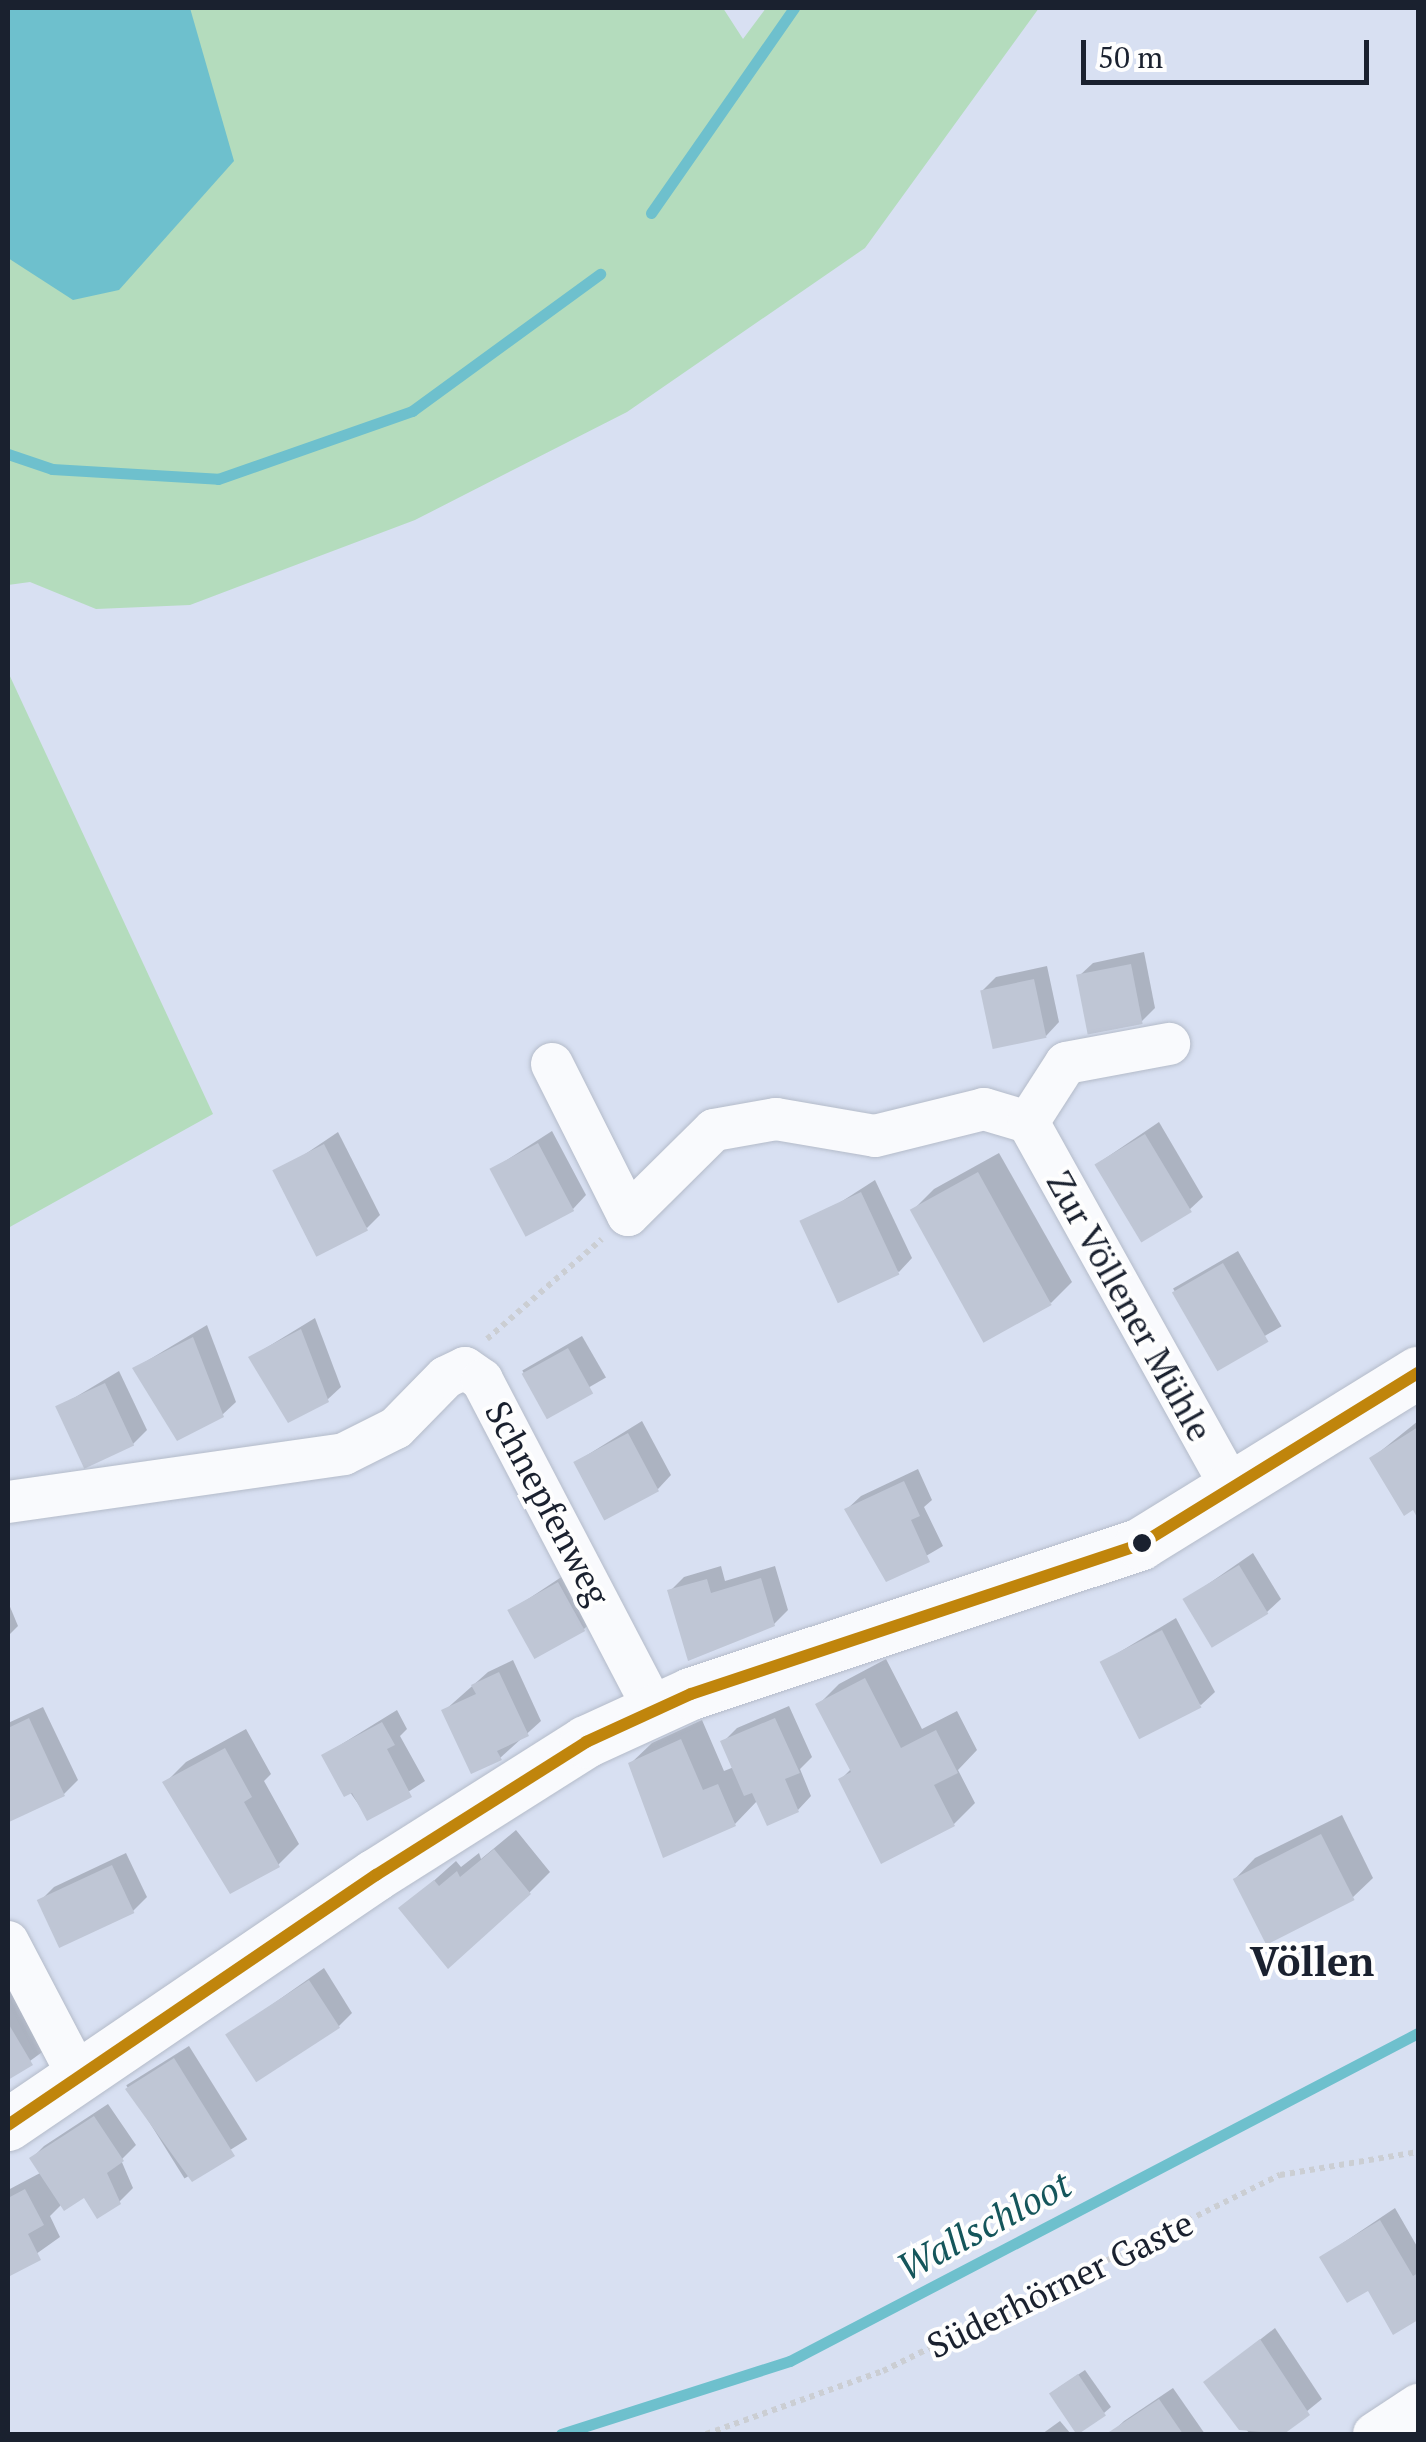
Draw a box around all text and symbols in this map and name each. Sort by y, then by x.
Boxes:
scale bar [1086,20,1374,82]
text: 50 m [1098,37,1163,77]
street label: Zur Völlener Mühle [1038,1163,1222,1449]
street label: Schnepfenweg [477,1394,619,1612]
unlabelled marker [1132,1533,1152,1553]
district label: Völlen [1250,1937,1374,1985]
water label: Wallschloot [889,2161,1079,2291]
street label: Süderhörner Gaste [920,2201,1200,2367]

